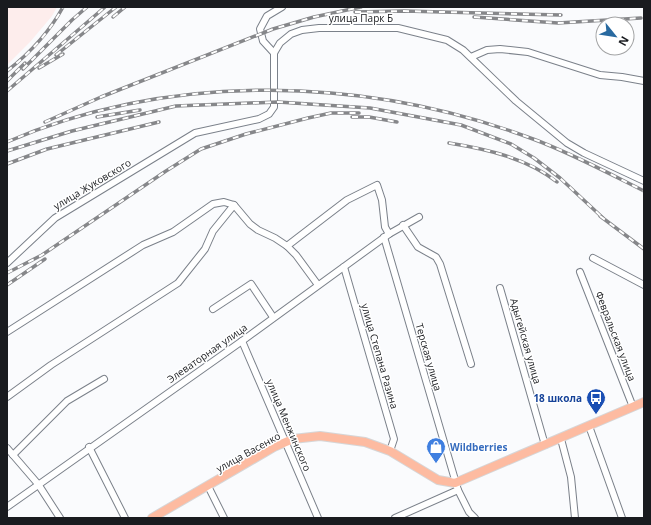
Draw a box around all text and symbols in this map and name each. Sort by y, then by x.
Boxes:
street label: улица Парк Б [329,11,393,25]
north arrow [595,16,635,56]
text: N [615,34,633,49]
street label: улица Жуковского [51,155,133,213]
street label: Февральская улица [592,289,640,383]
street label: Адыгейская улица [507,296,545,386]
street label: улица Степана Разина [358,302,402,410]
street label: Элеваторная улица [164,320,250,386]
street label: Терская улица [413,322,445,392]
street label: улица Менжинского [263,377,315,473]
bus stop icon: 18 школа [585,387,607,415]
place label: 18 школа [533,391,582,405]
street label: улица Васенко [213,429,283,475]
shop icon: Wildberries [425,436,447,464]
place label: Wildberries [450,440,507,454]

